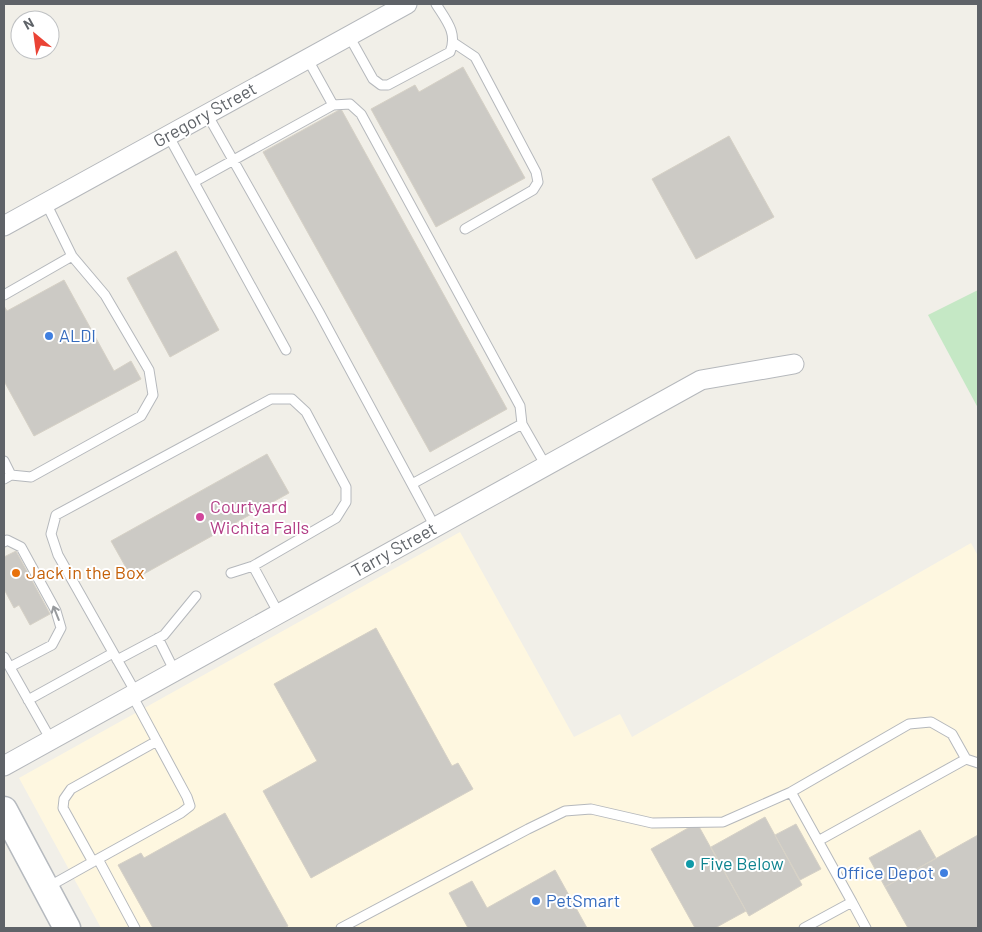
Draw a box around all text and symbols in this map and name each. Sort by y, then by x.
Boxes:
north arrow [10,10,60,60]
text: N [20,14,37,33]
street label: Gregory Street [149,77,260,152]
place label: ALDI [59,324,96,346]
marker: ALDI [43,330,55,342]
place label: Courtyard Wichita Falls [210,495,309,538]
marker: Courtyard Wichita Falls [194,511,206,523]
street label: Tarry Street [347,517,440,581]
place label: Jack in the Box [26,561,145,583]
marker: Jack in the Box [10,567,22,579]
one-way arrow [51,606,60,621]
place label: Five Below [700,852,784,874]
marker: Five Below [684,858,696,870]
place label: Office Depot [837,861,934,883]
marker: Office Depot [938,867,950,879]
place label: PetSmart [546,889,620,911]
marker: PetSmart [530,895,542,907]

